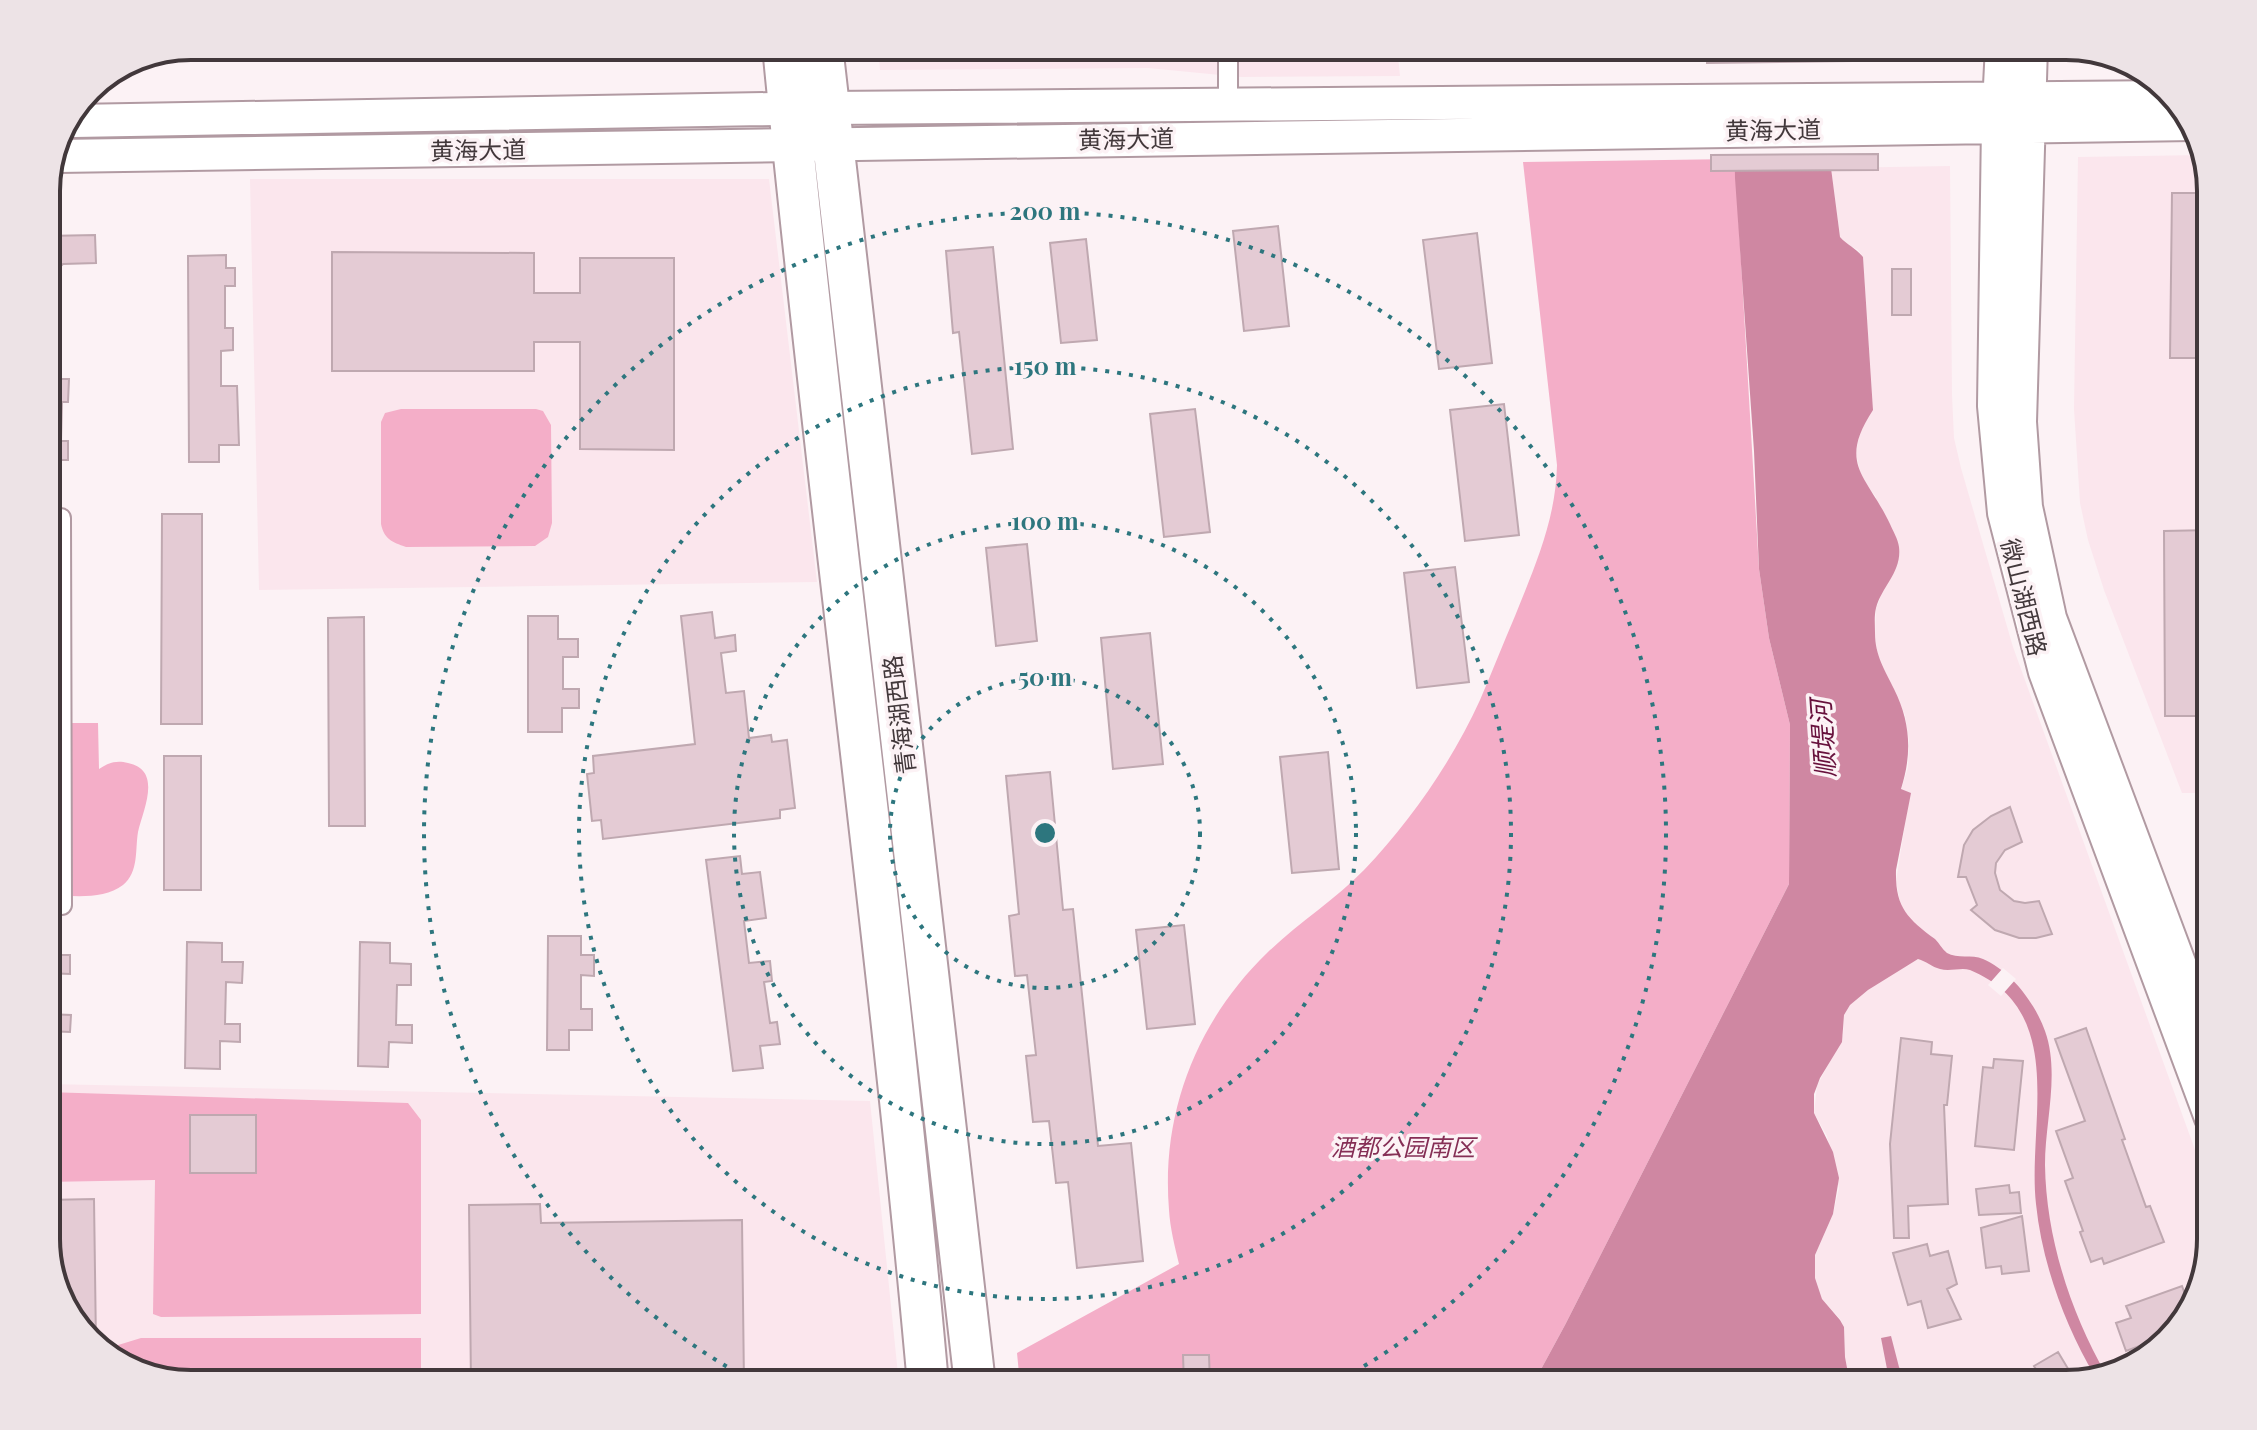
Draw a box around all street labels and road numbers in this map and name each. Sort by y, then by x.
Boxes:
street label: 黄海大道 [1725,112,1821,146]
street label: 黄海大道 [1078,121,1174,155]
street label: 黄海大道 [430,132,526,166]
street label: 微山湖西路 [1995,535,2055,659]
street label: 青海湖西路 [875,653,921,777]

